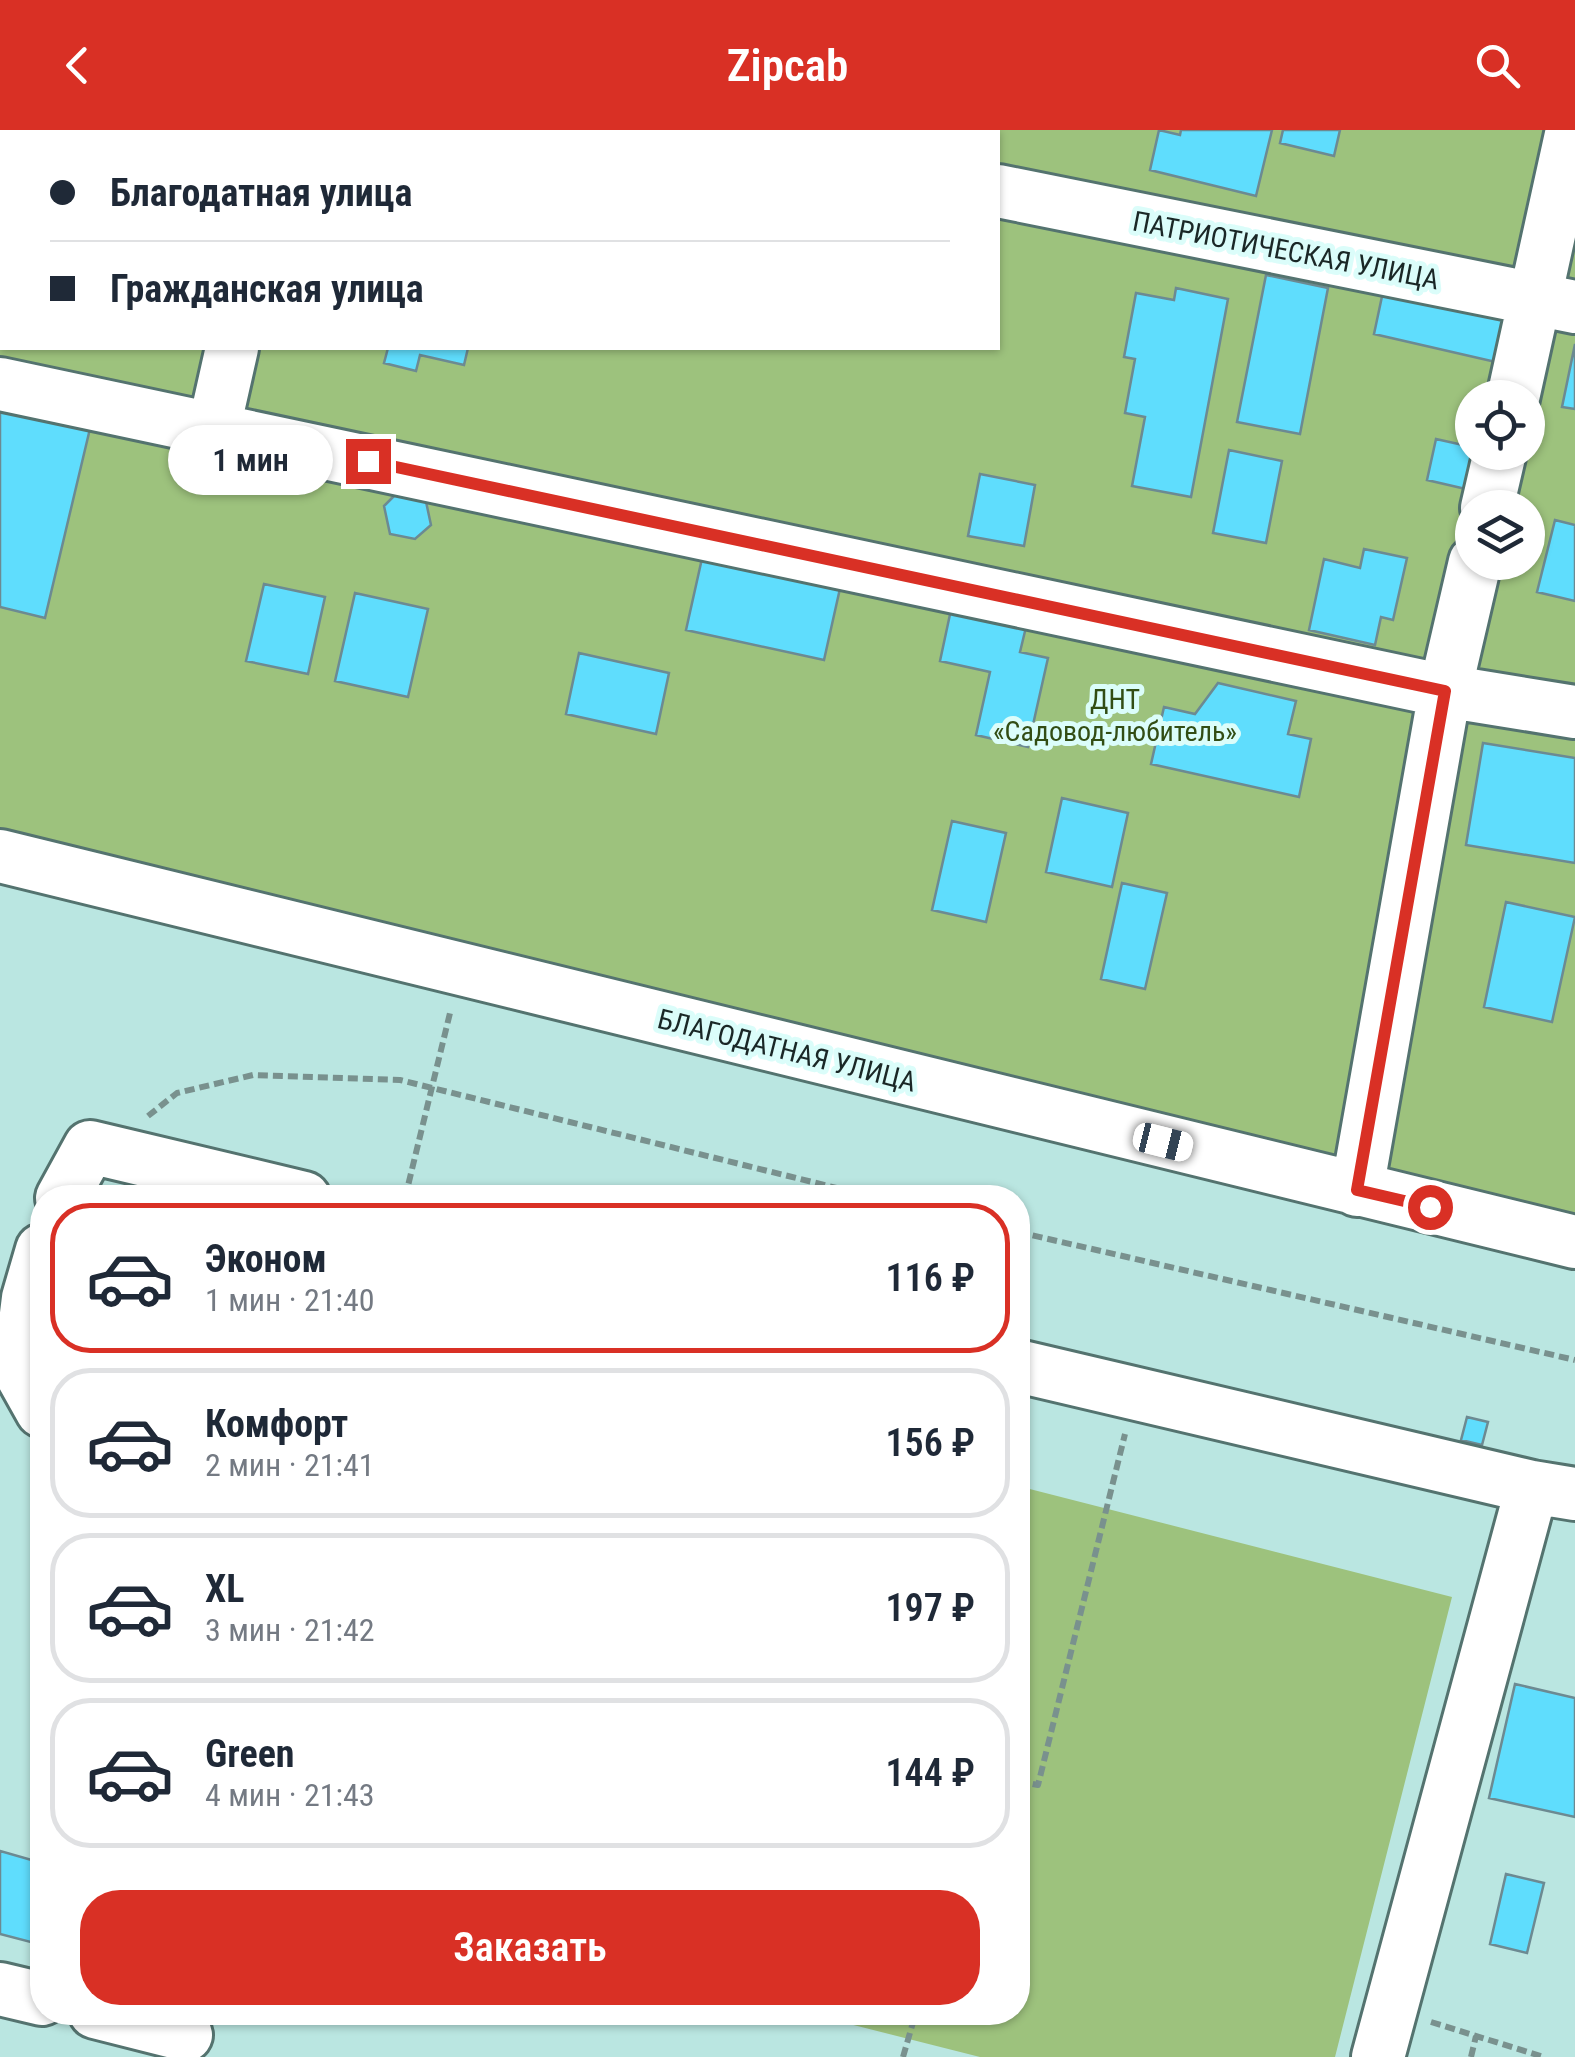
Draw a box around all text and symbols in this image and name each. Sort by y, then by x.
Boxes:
icon: back [50,38,105,93]
icon: search [1470,38,1525,93]
text: Zipcab [727,39,848,92]
text: Благодатная улица [110,171,412,215]
street label: ПАТРИОТИЧЕСКАЯ УЛИЦА [1130,205,1442,296]
text: Гражданская улица [110,267,424,311]
map controls [1455,380,1545,580]
button: locate [1455,380,1545,470]
callout: 1 мин [168,426,333,496]
route end [346,439,391,484]
text: 1 мин [212,441,289,479]
button: layers [1455,490,1545,580]
park label: ДНТ «Садовод-любитель» [993,683,1237,748]
street label: БЛАГОДАТНАЯ УЛИЦА [654,1002,920,1099]
car [1130,1120,1196,1164]
route start [1408,1185,1453,1230]
icon: car [85,1233,175,1323]
text: Эконом [205,1237,327,1281]
text: 116 ₽ [885,1256,975,1300]
text: 1 мин · 21:40 [205,1281,375,1319]
icon: car [85,1398,175,1488]
text: Комфорт [205,1402,348,1446]
text: 156 ₽ [885,1421,975,1465]
text: 2 мин · 21:41 [205,1446,375,1484]
icon: car [85,1563,175,1653]
text: XL [205,1567,244,1611]
text: 197 ₽ [885,1586,975,1630]
text: 3 мин · 21:42 [205,1611,375,1649]
icon: car [85,1728,175,1818]
text: Green [205,1732,295,1776]
text: 144 ₽ [885,1751,975,1795]
text: 4 мин · 21:43 [205,1776,375,1814]
button: Заказать [80,1890,980,2005]

